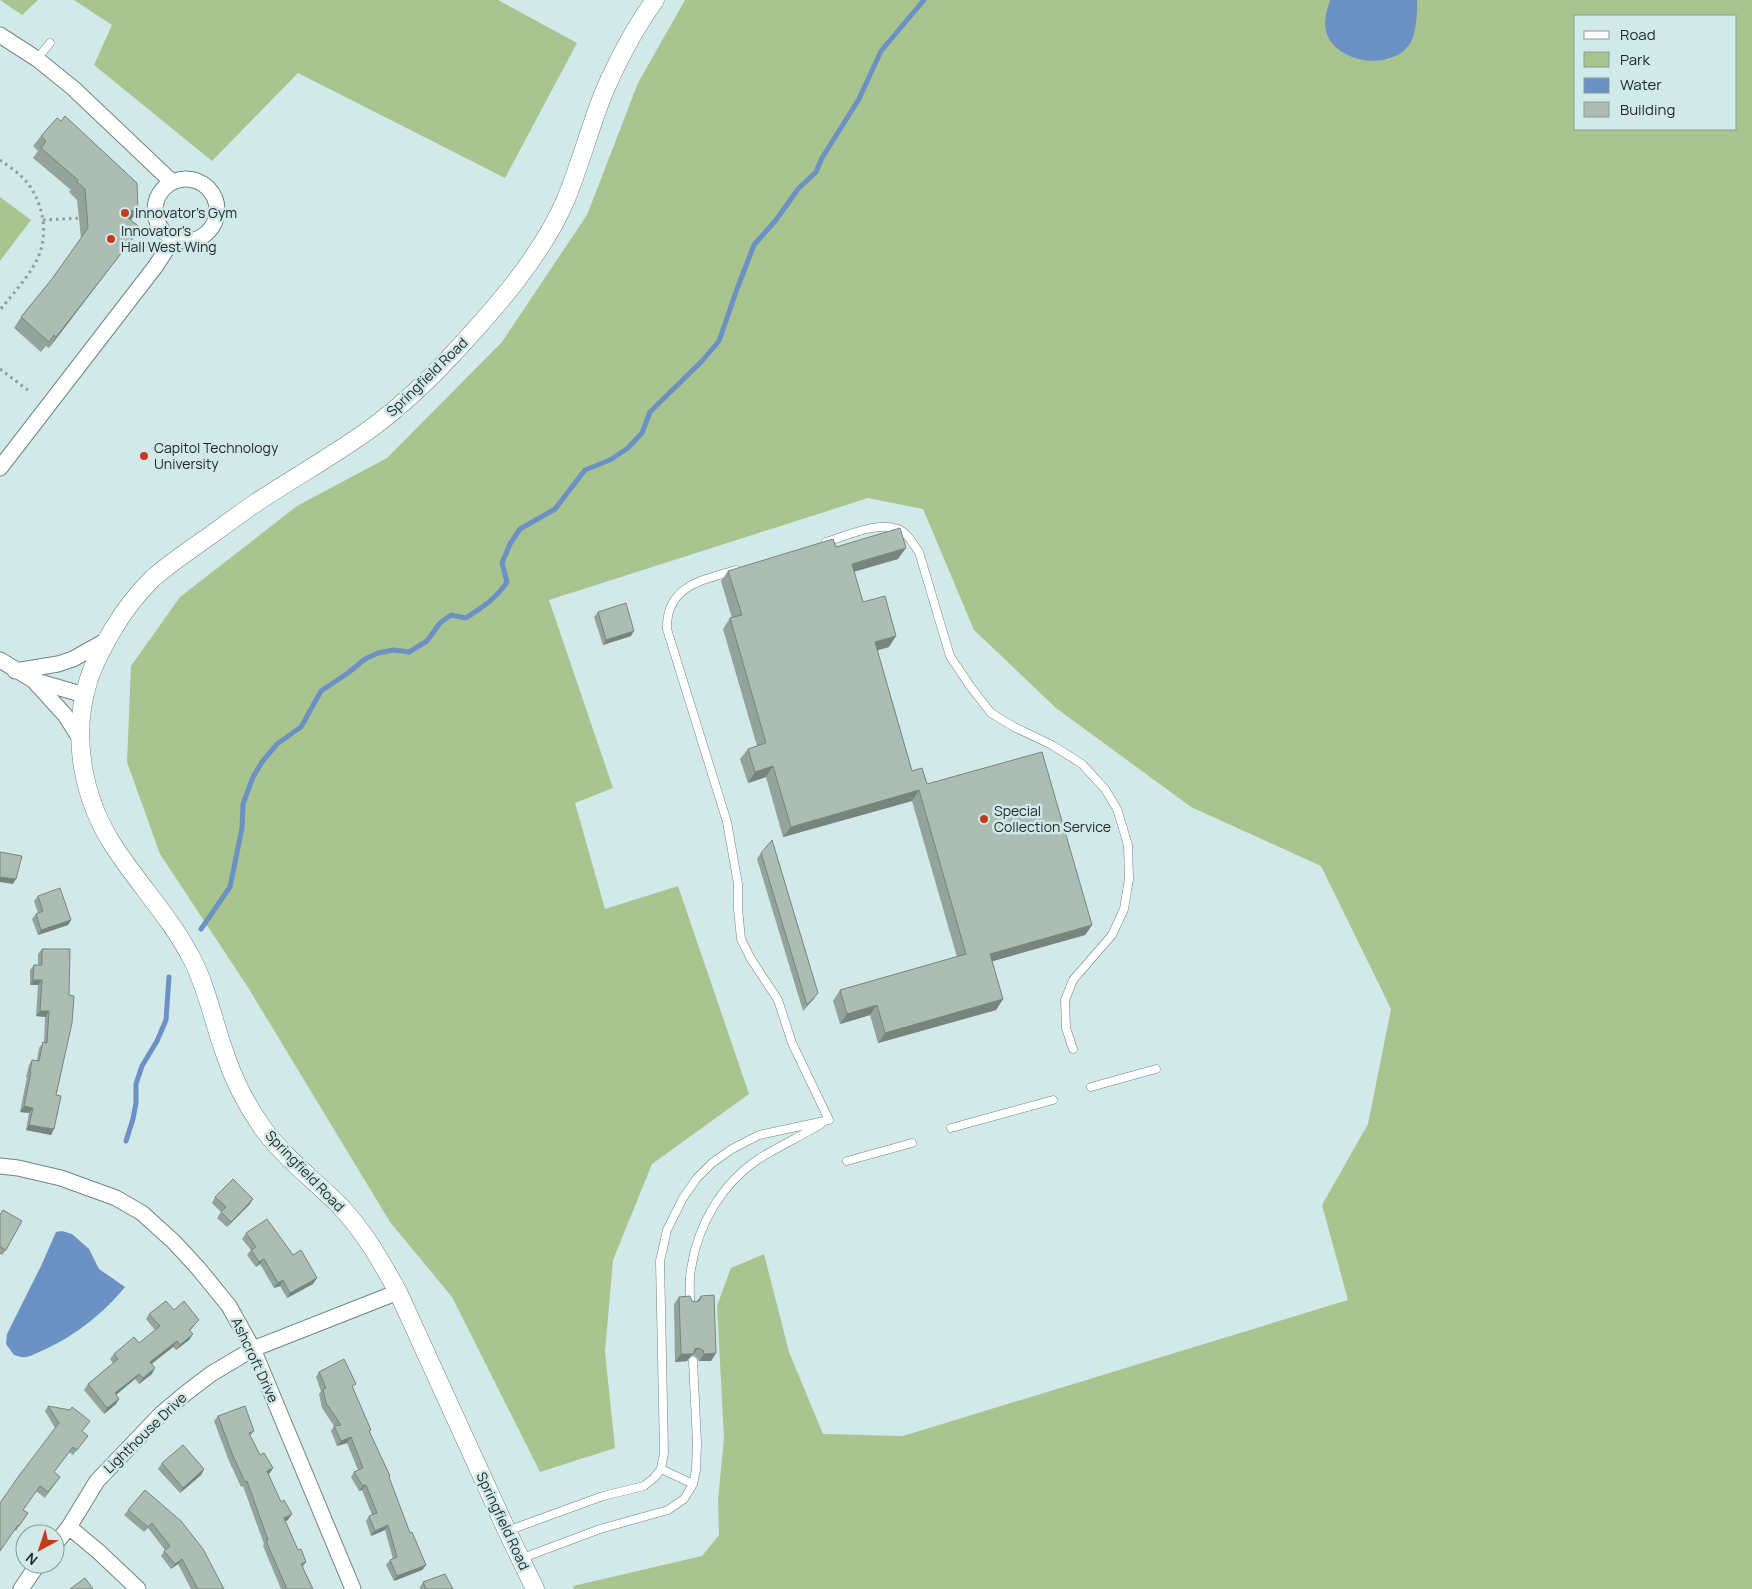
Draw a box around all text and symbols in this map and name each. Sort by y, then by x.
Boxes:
legend [1574,15,1737,130]
text: Road [1620,24,1656,45]
text: Park [1620,49,1650,70]
text: Water [1620,74,1662,95]
text: Building [1620,99,1675,120]
place label: Innovator's Gym [135,203,237,222]
marker: Innovator's Gym [119,207,131,219]
place label: Innovator's Hall West Wing [121,221,217,256]
marker: Innovator's Hall West Wing [105,233,117,245]
street label: Springfield Road [382,333,471,420]
place label: Capitol Technology University [154,438,279,473]
marker: Capitol Technology University [138,450,150,462]
place label: Special Collection Service [994,801,1111,836]
marker: Special Collection Service [978,813,990,825]
street label: Springfield Road [262,1126,349,1215]
street label: Ashcroft Drive [227,1314,283,1405]
street label: Lighthouse Drive [99,1388,190,1477]
street label: Springfield Road [472,1469,534,1573]
north arrow [15,1524,65,1574]
text: N [21,1549,41,1570]

